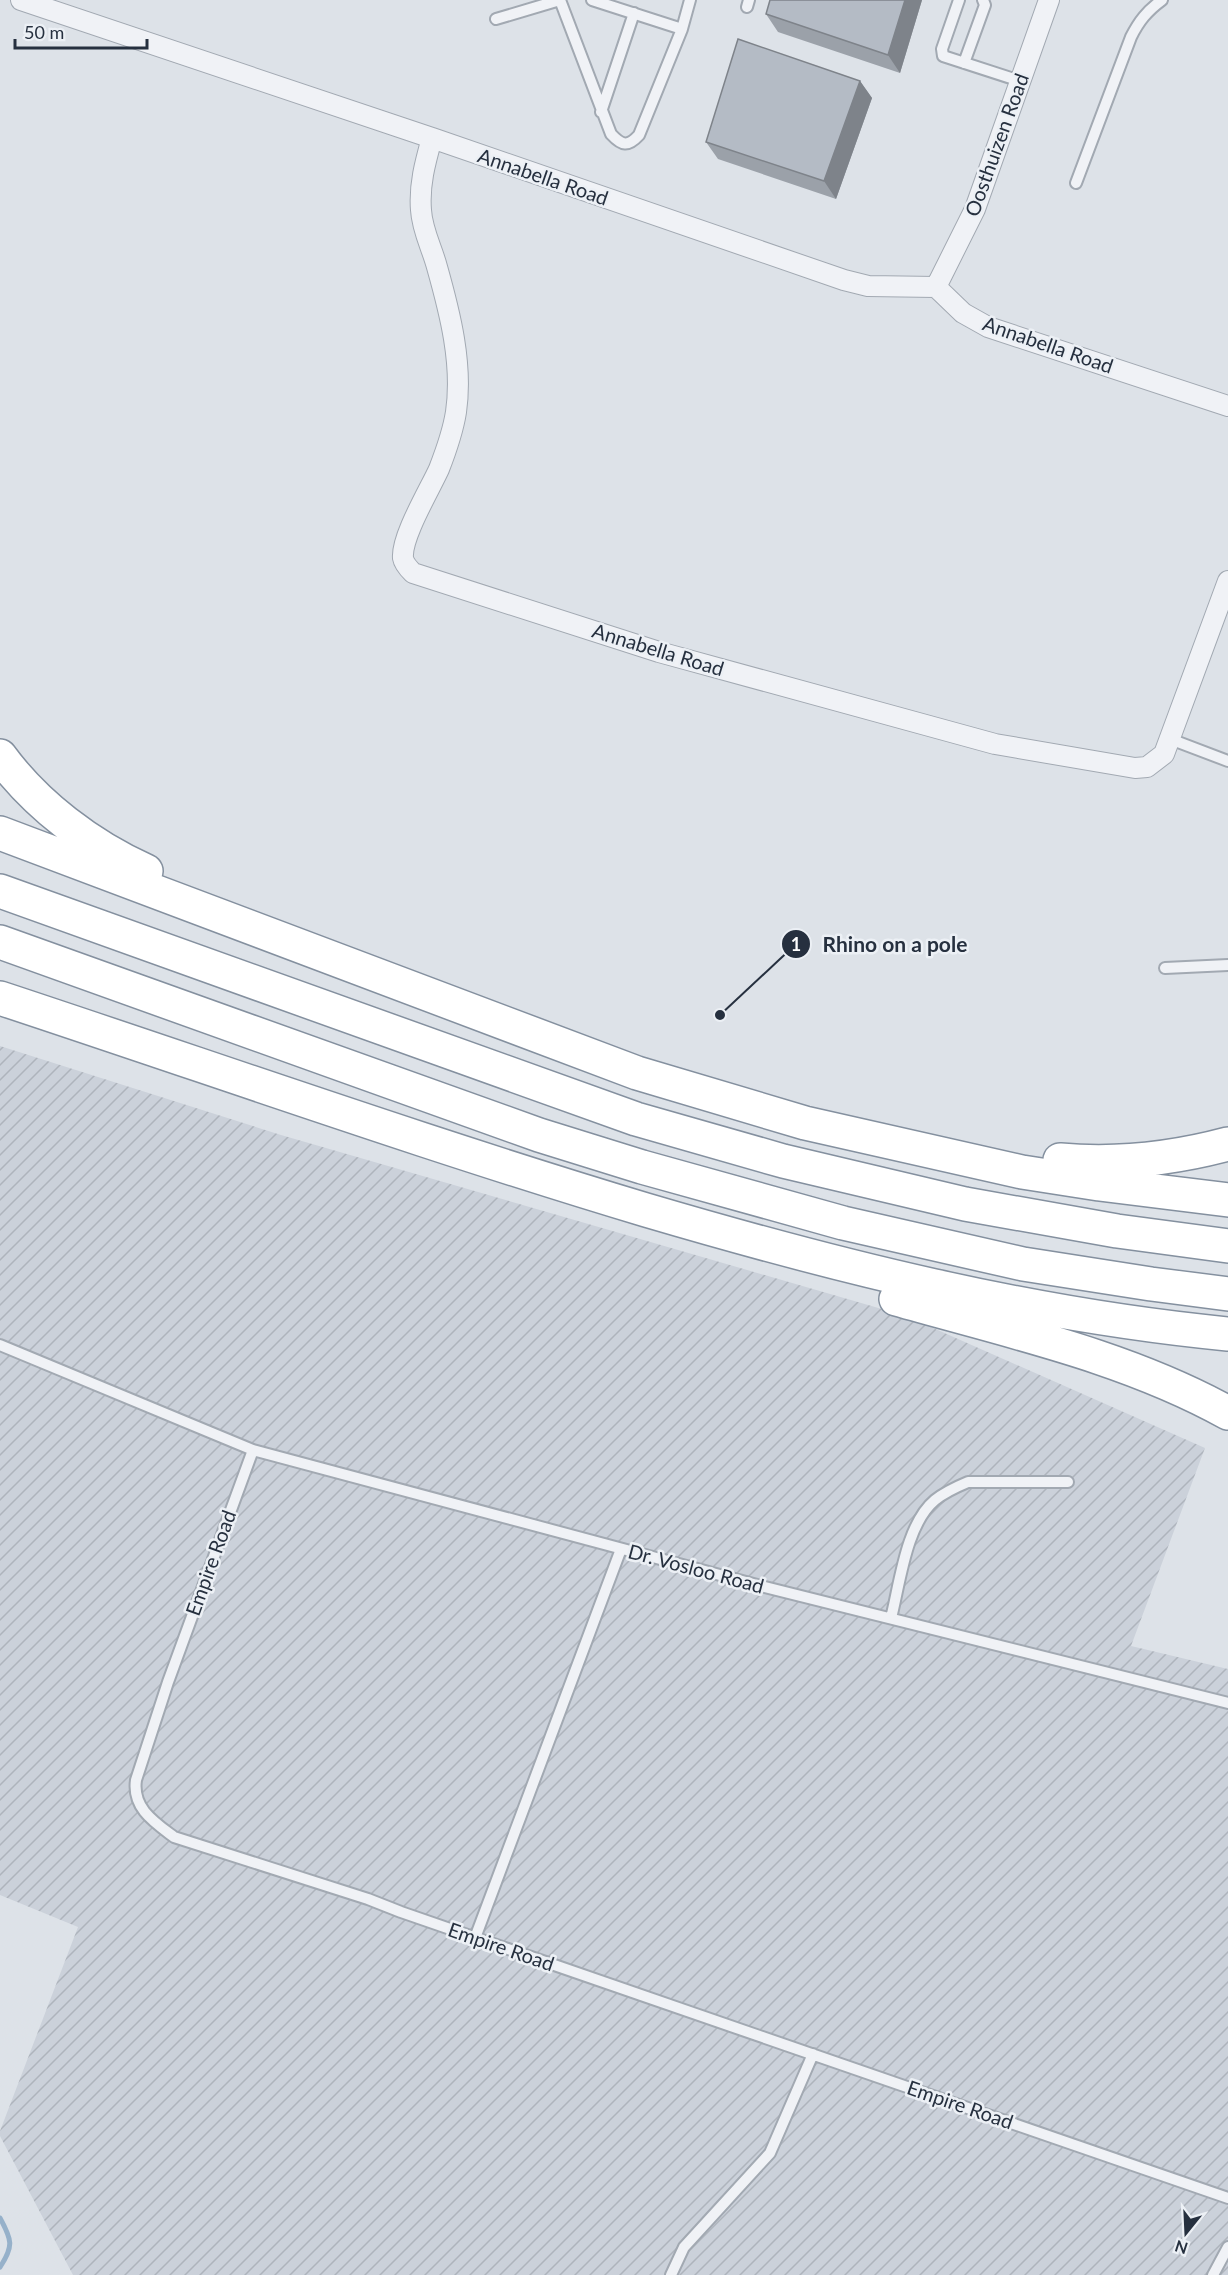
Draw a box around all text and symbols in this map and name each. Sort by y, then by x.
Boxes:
scale bar [15,12,147,50]
text: 50 m [24,21,64,43]
street label: Oosthuizen Road [959,70,1033,219]
street label: Annabella Road [475,143,612,210]
street label: Annabella Road [980,311,1117,378]
street label: Annabella Road [590,618,727,680]
callout: Rhino on a pole [781,925,980,964]
text: Rhino on a pole [823,931,967,956]
text: 1 [791,933,801,955]
street label: Empire Road [180,1507,240,1619]
street label: Dr. Vosloo Road [626,1538,767,1598]
street label: Empire Road [445,1917,558,1975]
street label: Empire Road [904,2075,1017,2133]
north arrow [1156,2203,1216,2263]
text: N [1172,2237,1190,2259]

